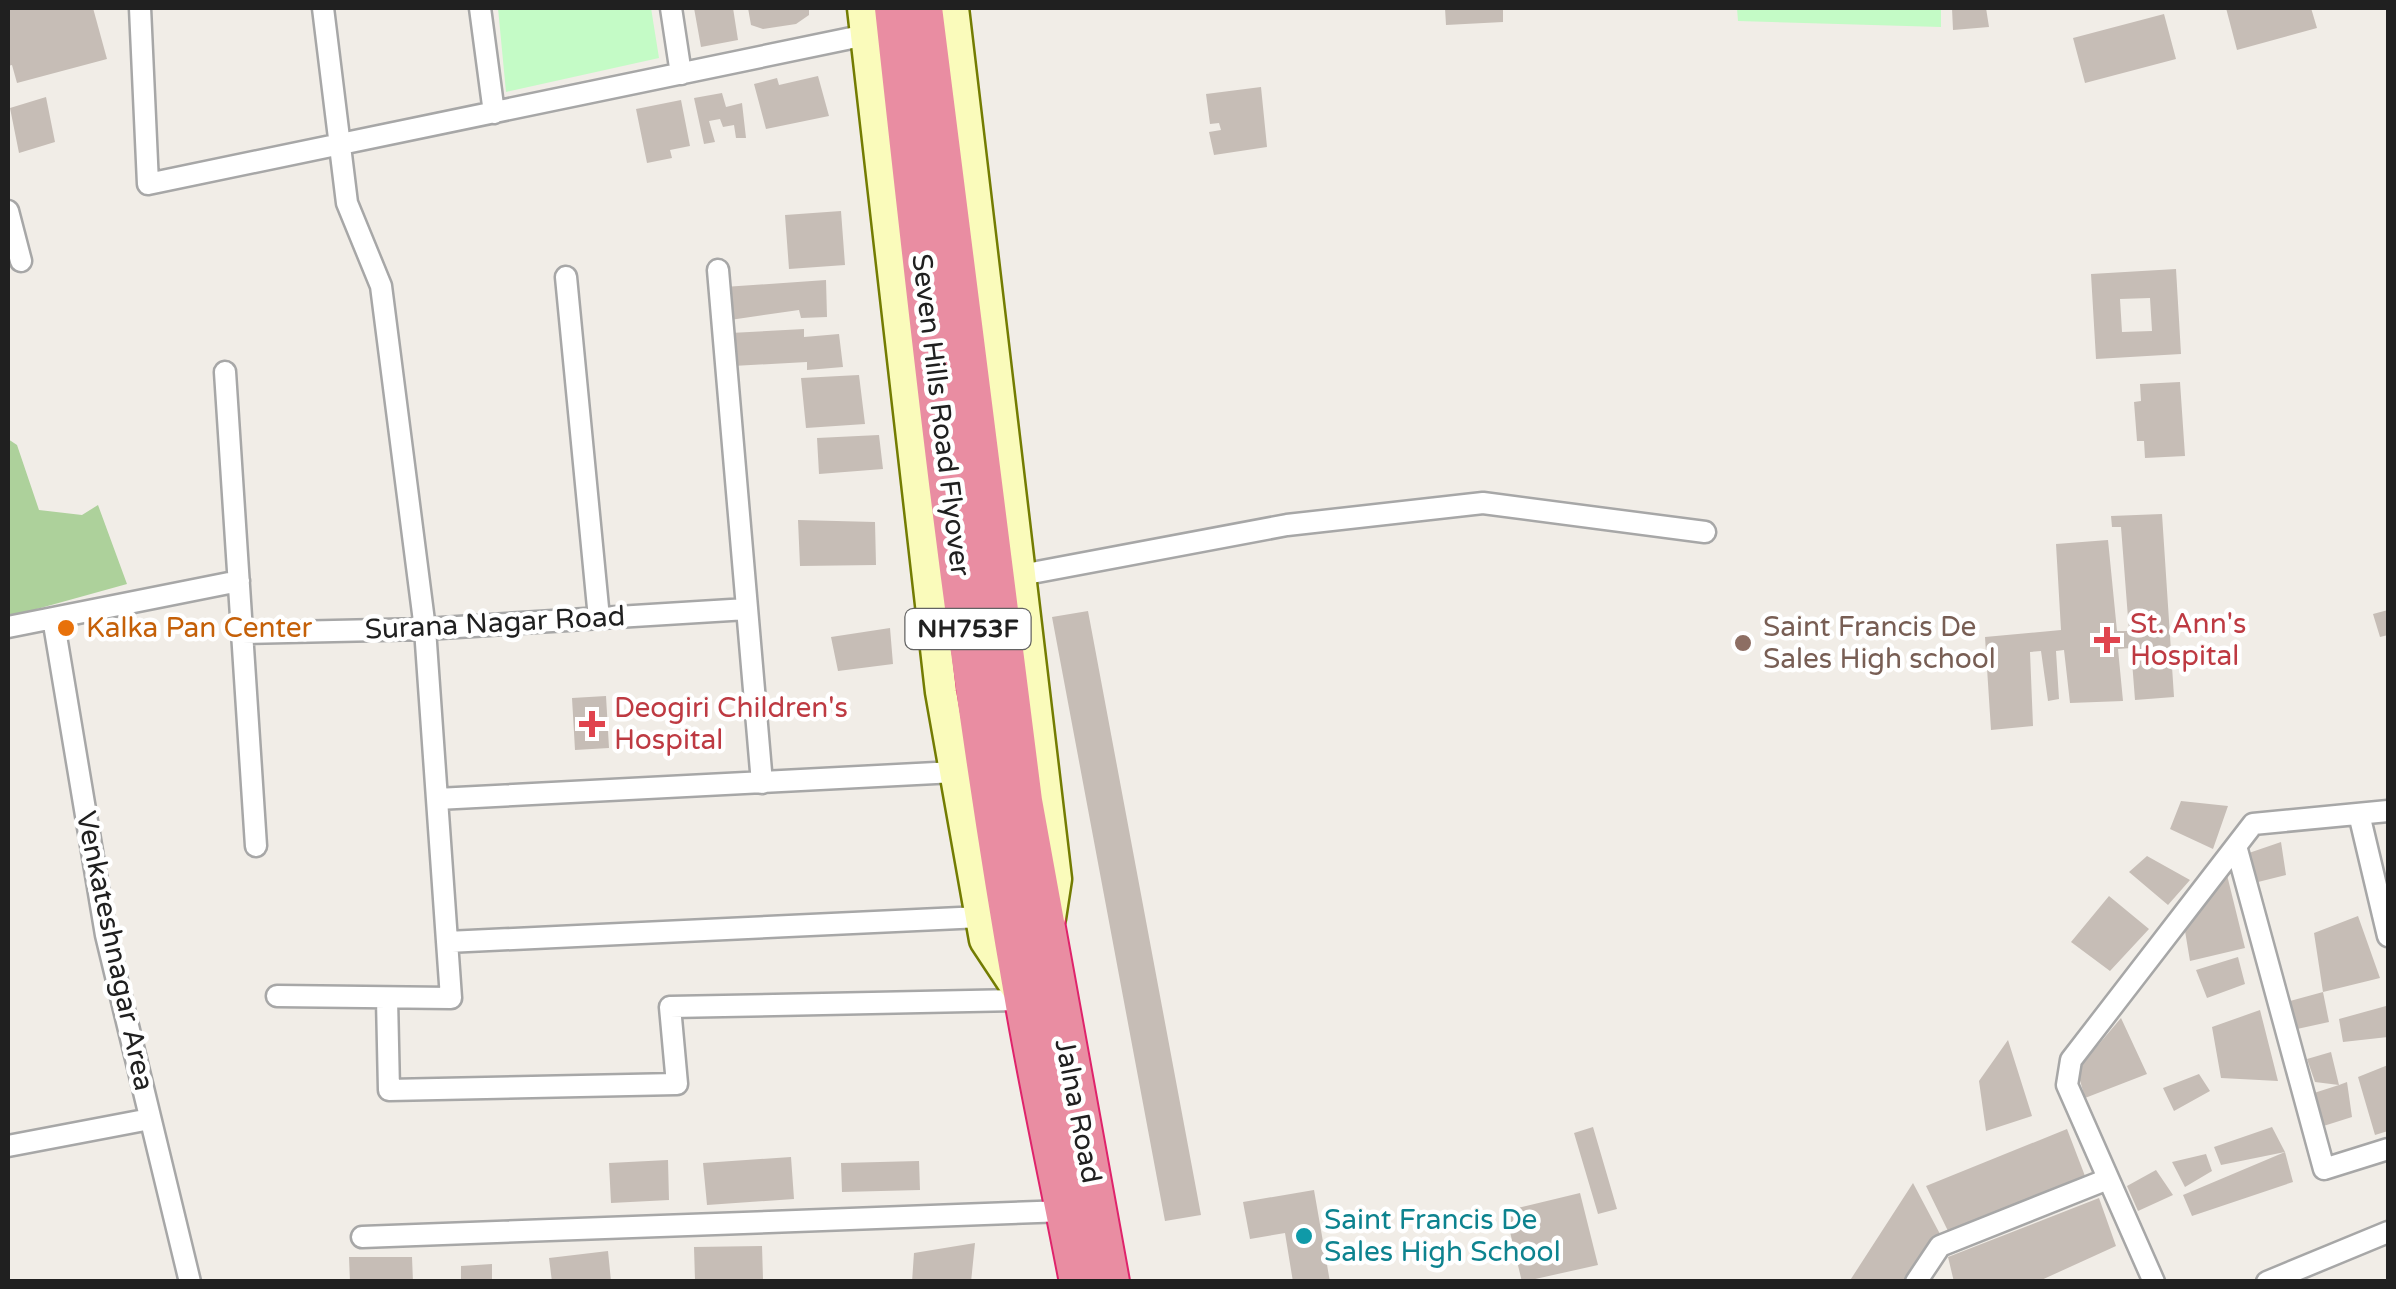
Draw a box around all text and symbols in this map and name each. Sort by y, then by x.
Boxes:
street label: Seven Hills Road Flyover [904,252,978,578]
street label: Surana Nagar Road [364,599,626,647]
place label: St. Ann's Hospital [2130,607,2246,673]
road number: NH753F [906,609,1030,649]
place label: Saint Francis De Sales High school [1763,610,1996,676]
place label: Kalka Pan Center [86,611,313,645]
marker: Kalka Pan Center [55,617,77,639]
marker: St. Ann's Hospital [2094,627,2120,653]
marker: Saint Francis De Sales High school [1732,632,1754,654]
place label: Deogiri Children's Hospital [614,691,848,757]
marker: Deogiri Children's Hospital [579,711,605,737]
street label: Venkateshnagar Area [69,808,161,1094]
street label: Jalna Road [1047,1036,1109,1186]
place label: Saint Francis De Sales High School [1324,1203,1561,1269]
marker: Saint Francis De Sales High School [1293,1225,1315,1247]

